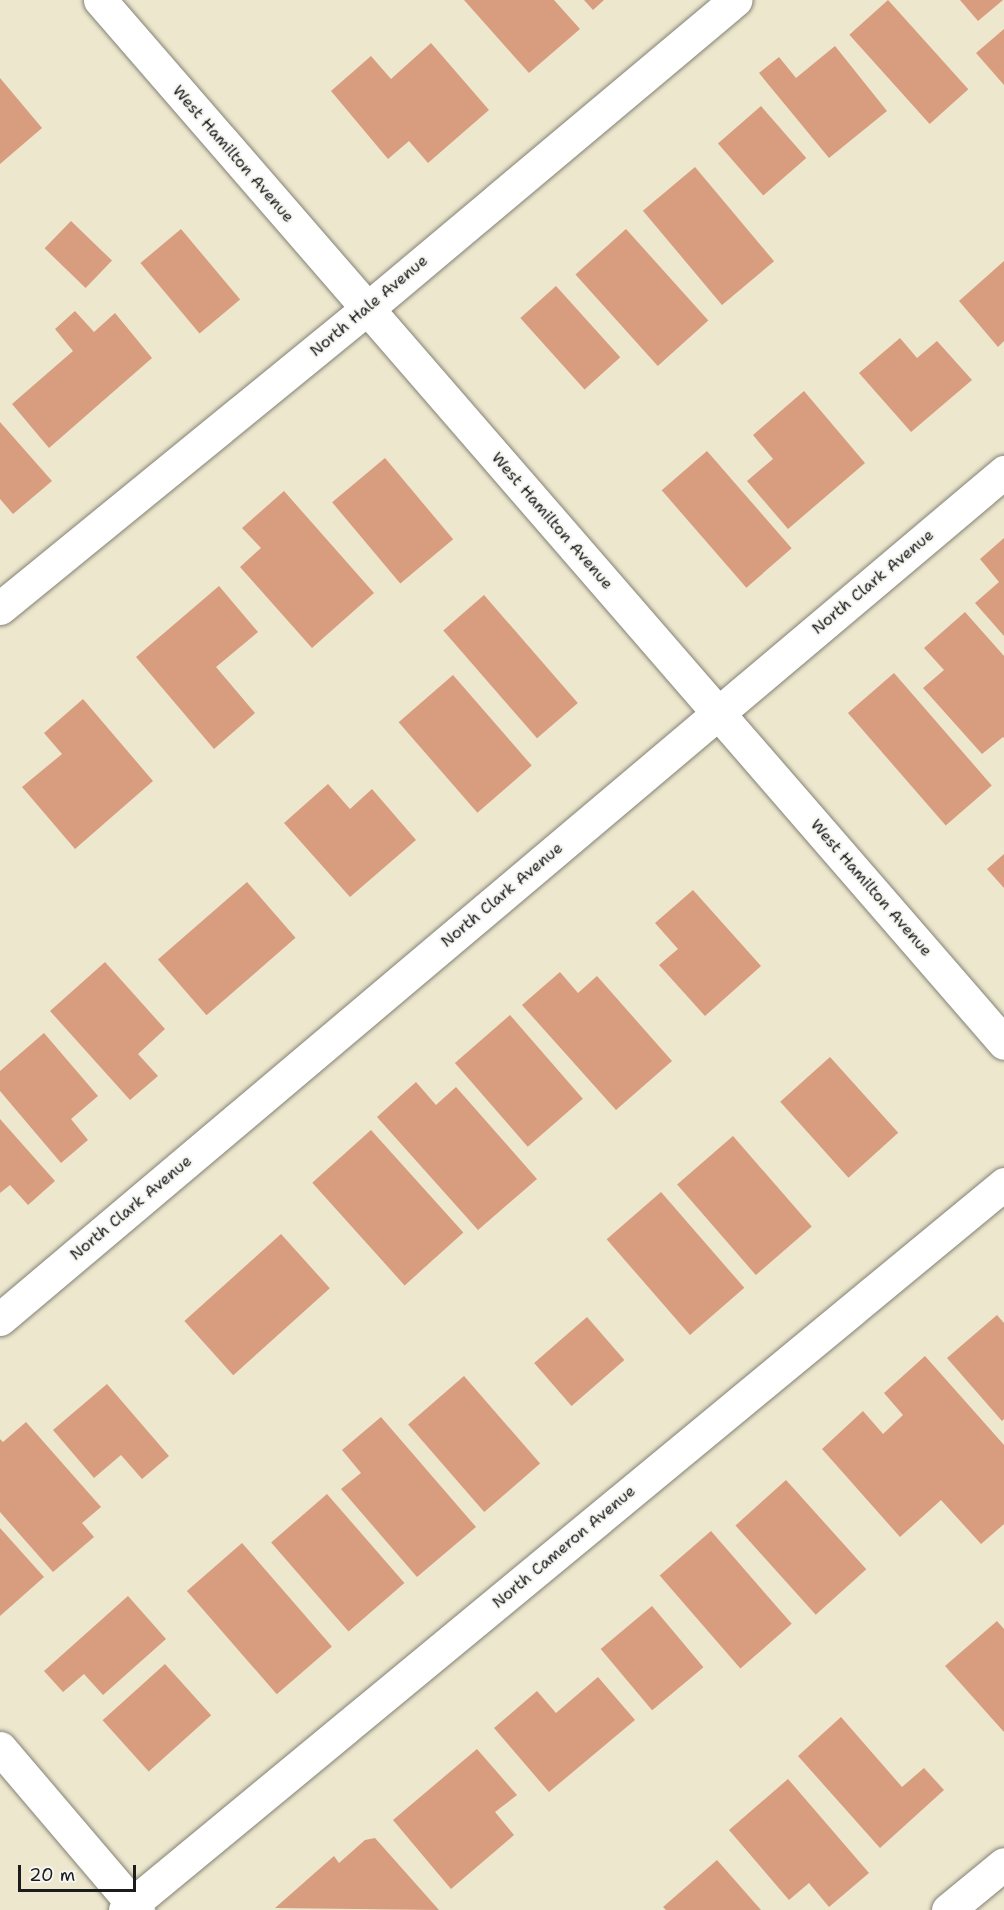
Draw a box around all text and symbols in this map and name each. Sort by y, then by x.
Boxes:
street label: West Hamilton Avenue [168,81,298,227]
street label: North Hale Avenue [306,251,432,361]
street label: West Hamilton Avenue [487,448,617,594]
street label: North Clark Avenue [808,525,938,639]
street label: West Hamilton Avenue [806,815,936,961]
street label: North Clark Avenue [437,838,567,952]
street label: North Clark Avenue [66,1151,196,1265]
street label: North Cameron Avenue [489,1482,639,1612]
scale bar [21,1853,140,1891]
text: 20 m [29,1863,75,1887]

